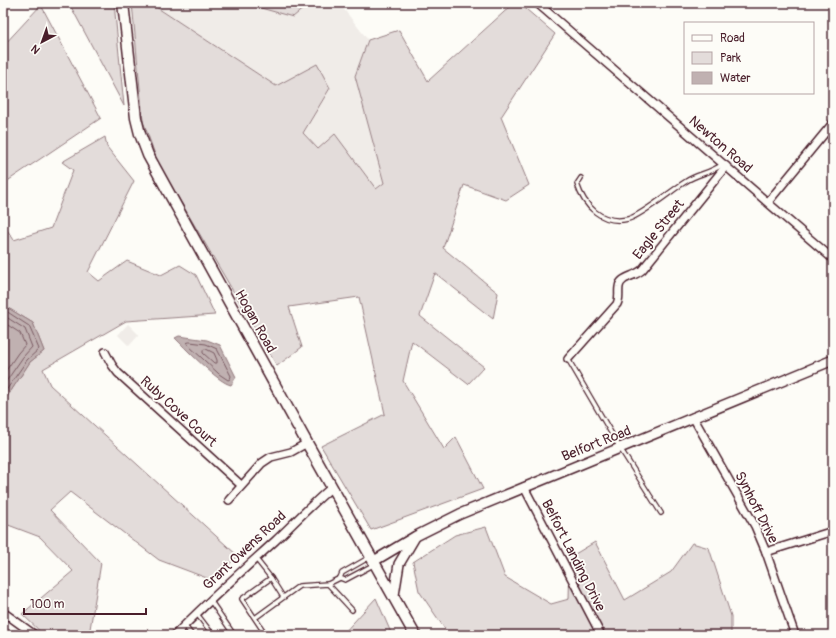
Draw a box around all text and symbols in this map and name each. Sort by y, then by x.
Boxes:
north arrow [22,22,62,62]
legend [684,22,814,94]
text: Road [720,31,745,46]
text: N [28,41,43,57]
text: Park [720,51,741,66]
text: Water [720,71,751,86]
street label: Newton Road [685,112,756,177]
street label: Eagle Street [629,196,688,263]
street label: Hogan Road [231,287,280,356]
street label: Ruby Cove Court [137,373,221,450]
street label: Belfort Road [559,422,633,465]
street label: Synhoff Drive [731,469,782,546]
street label: Belfort Landing Drive [538,496,609,614]
street label: Grant Owens Road [199,507,290,593]
scale bar [24,590,146,616]
text: 100 m [30,597,65,612]

